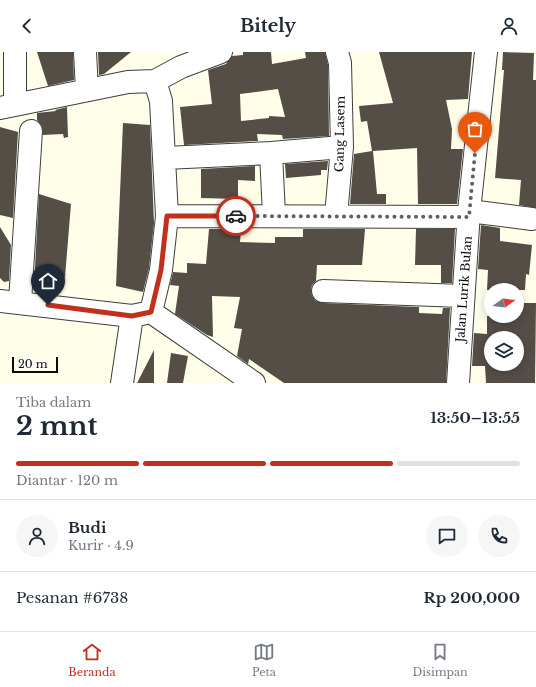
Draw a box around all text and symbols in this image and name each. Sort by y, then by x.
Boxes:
icon: back [16,15,38,37]
text: Bitely [240,15,296,37]
icon: person [498,15,520,37]
street label: Gang Lasem [331,96,348,172]
pin [458,112,492,153]
icon: bag [464,118,486,140]
courier [216,196,256,236]
icon: car [225,205,247,227]
street label: Jalan Lurik Bulan [452,235,475,345]
pin [31,264,65,305]
icon: home [37,270,59,292]
north arrow [484,283,524,323]
map controls [484,283,524,371]
button: layers [484,331,524,371]
scale bar [12,355,58,374]
text: 20 m [18,357,48,371]
text: Tiba dalam [16,394,91,411]
text: 13:50–13:55 [430,408,520,427]
text: 2 mnt [16,410,97,442]
text: Diantar · 120 m [16,472,118,489]
button: person [16,515,58,557]
button: chat [426,515,468,557]
button: phone [478,515,520,557]
text: Budi [68,518,106,537]
text: Kurir · 4.9 [68,537,134,554]
text: Pesanan #6738 [16,588,128,607]
text: Rp 200,000 [424,588,520,607]
tab: Beranda [68,641,115,679]
tab: Peta [252,641,276,679]
tab: Disimpan [413,641,468,679]

